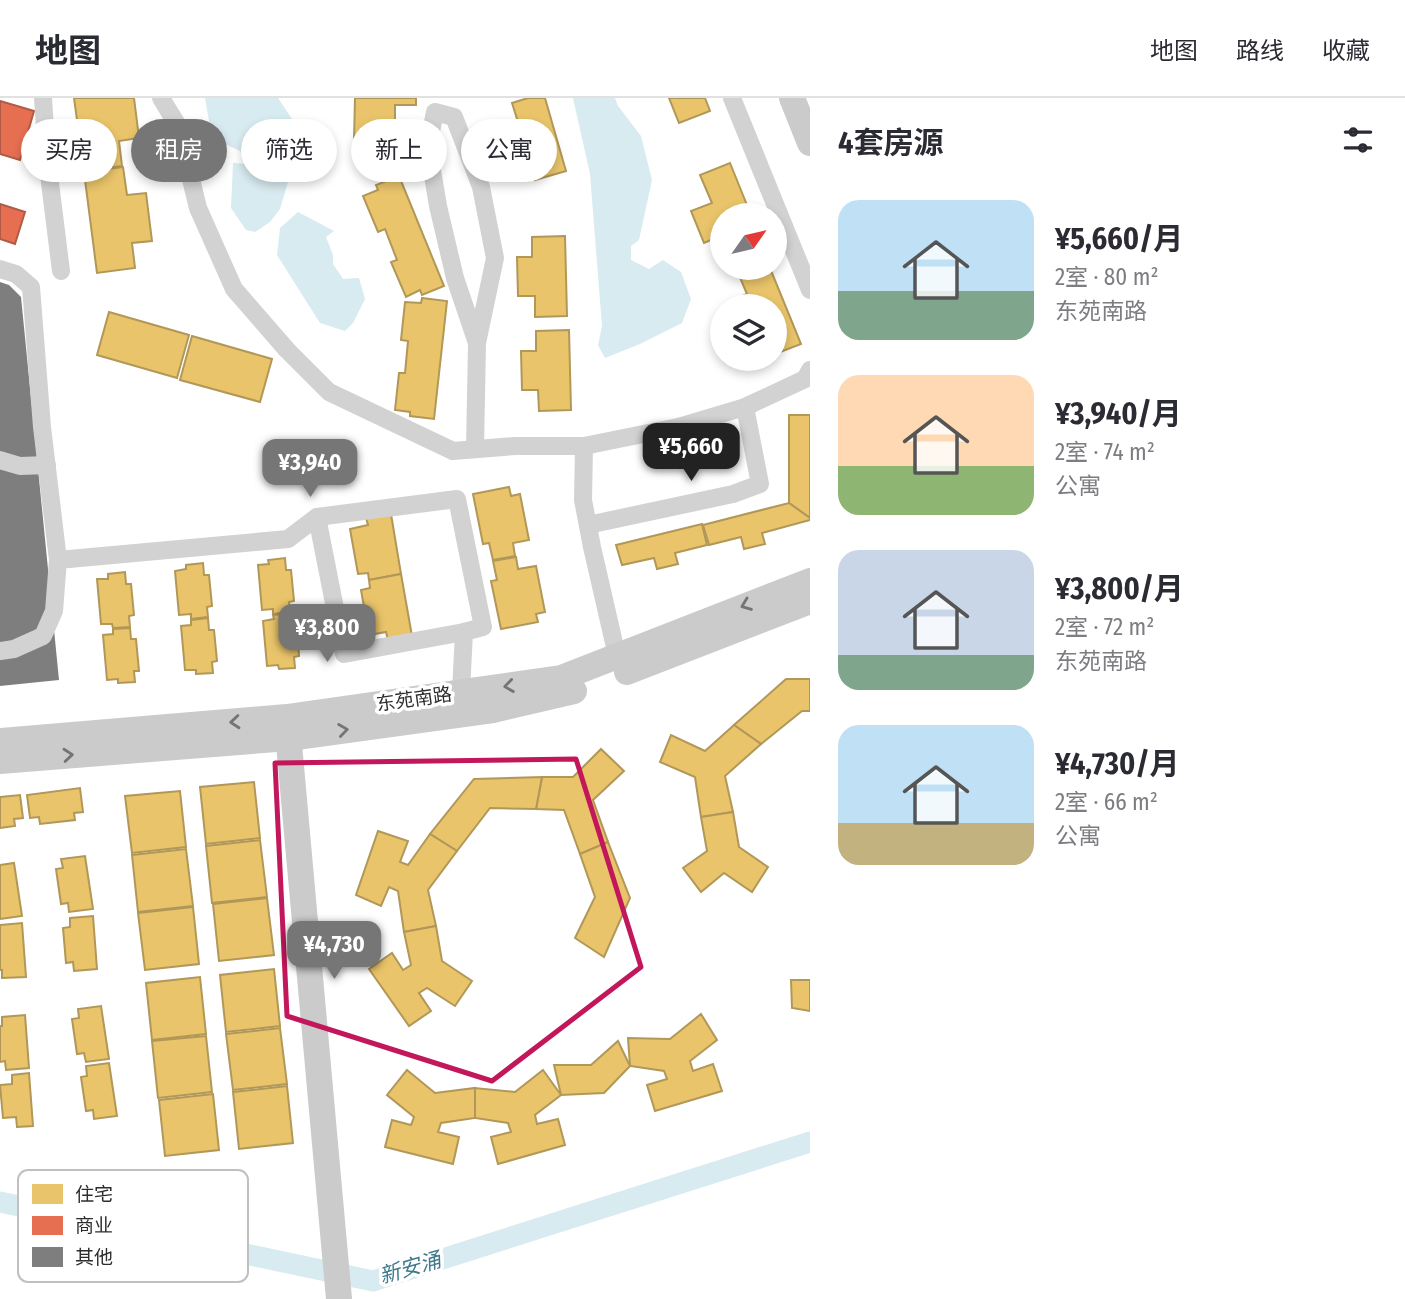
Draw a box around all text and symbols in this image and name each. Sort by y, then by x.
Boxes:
text: 地图 [35,31,101,71]
text: 地图 [1150,37,1198,65]
text: 路线 [1236,37,1284,65]
text: 收藏 [1322,37,1370,65]
chip: 买房 [21,119,117,182]
chip: 租房 [131,119,227,182]
chip: 筛选 [241,119,337,182]
chip: 新上 [351,119,447,182]
chip: 公寓 [461,119,557,182]
icon: filters [1339,121,1377,159]
text: 4套房源 [838,125,943,161]
north arrow [710,203,788,280]
map controls [710,203,787,371]
text: ¥5,660/月 [1055,221,1183,257]
icon: home [894,228,978,312]
text: 2室 · 80 m² [1055,263,1159,291]
button: layers [710,294,787,371]
text: 东苑南路 [1055,297,1147,325]
text: ¥3,940/月 [1055,396,1182,432]
icon: home [894,403,978,487]
pin: ¥5,660 [634,424,748,483]
text: ¥5,660 [659,432,723,460]
text: 2室 · 74 m² [1055,438,1155,466]
pin: ¥3,940 [253,440,367,499]
text: ¥3,940 [278,448,342,476]
text: 公寓 [1055,472,1101,500]
text: ¥3,800/月 [1055,571,1184,607]
icon: home [894,578,978,662]
one-way arrow [741,597,753,611]
pin: ¥3,800 [270,604,384,664]
text: ¥3,800 [295,613,360,641]
text: 2室 · 72 m² [1055,613,1154,641]
text: 东苑南路 [1055,647,1147,675]
one-way arrow [503,678,515,693]
street label: 东苑南路 [375,682,453,716]
one-way arrow [229,714,240,729]
one-way arrow [337,723,349,738]
text: ¥4,730/月 [1055,746,1179,782]
one-way arrow [63,748,74,763]
icon: home [894,753,978,837]
text: 2室 · 66 m² [1055,788,1158,816]
text: 公寓 [1055,822,1101,850]
pin: ¥4,730 [277,922,391,981]
text: ¥4,730 [303,930,365,958]
legend [18,1170,248,1282]
text: 住宅 [75,1183,113,1206]
text: 商业 [75,1214,113,1237]
text: 其他 [75,1246,113,1269]
water label: 新安涌 [376,1246,446,1289]

